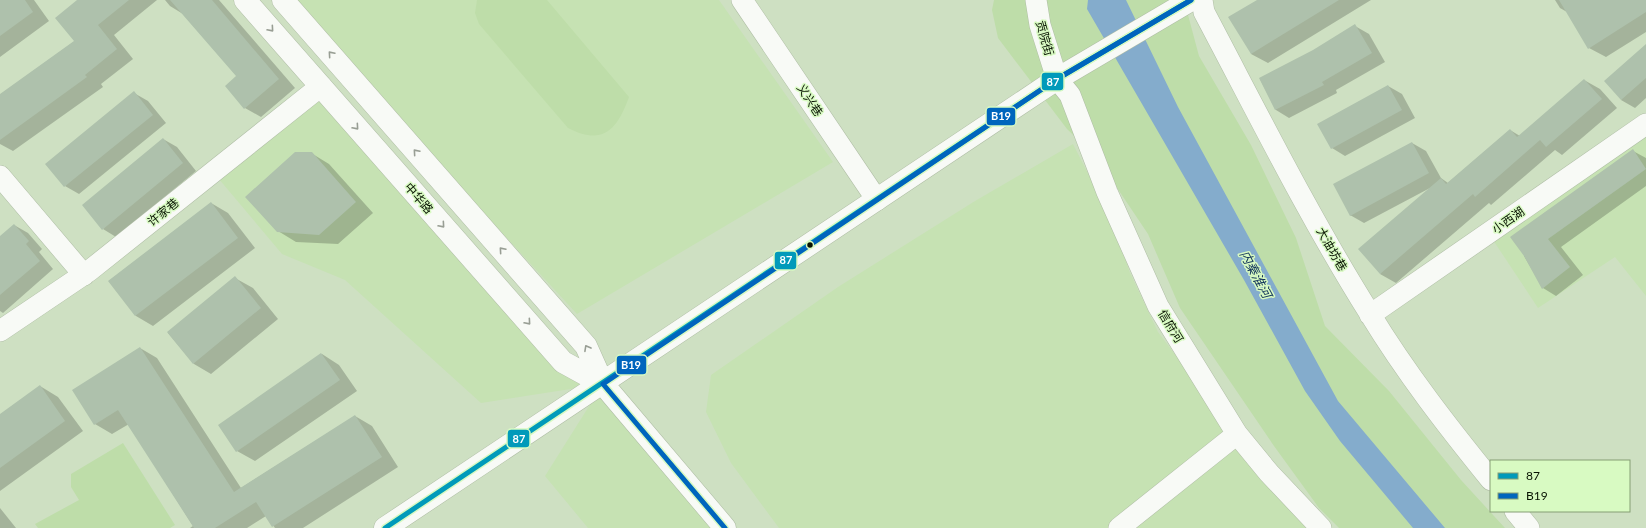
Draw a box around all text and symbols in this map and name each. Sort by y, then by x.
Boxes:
street label: 贡院街 [1033,19,1057,57]
one-way arrow [266,25,273,32]
one-way arrow [328,52,335,59]
line badge: 87 [1041,72,1064,91]
text: 87 [1047,75,1059,88]
street label: 义兴巷 [794,81,826,119]
line badge: B19 [986,107,1016,126]
text: B19 [991,109,1011,122]
one-way arrow [352,122,359,130]
one-way arrow [414,149,421,157]
street label: 中华路 [402,179,436,217]
street label: 许家巷 [144,195,182,229]
street label: 小西湖 [1489,204,1527,236]
one-way arrow [438,220,445,227]
street label: 大油坊巷 [1314,224,1350,274]
unlabelled marker [805,240,815,250]
one-way arrow [500,247,507,255]
water label: 内秦淮河 [1237,247,1277,303]
line badge: 87 [774,251,797,270]
text: 87 [780,253,792,266]
street label: 信府河 [1155,307,1187,345]
one-way arrow [524,317,531,325]
one-way arrow [584,345,591,352]
line badge: B19 [616,355,647,375]
text: B19 [621,358,641,371]
line badge: 87 [507,429,530,448]
text: 87 [513,432,525,445]
legend [1490,460,1630,512]
text: 87 [1526,468,1540,483]
text: B19 [1526,488,1548,503]

